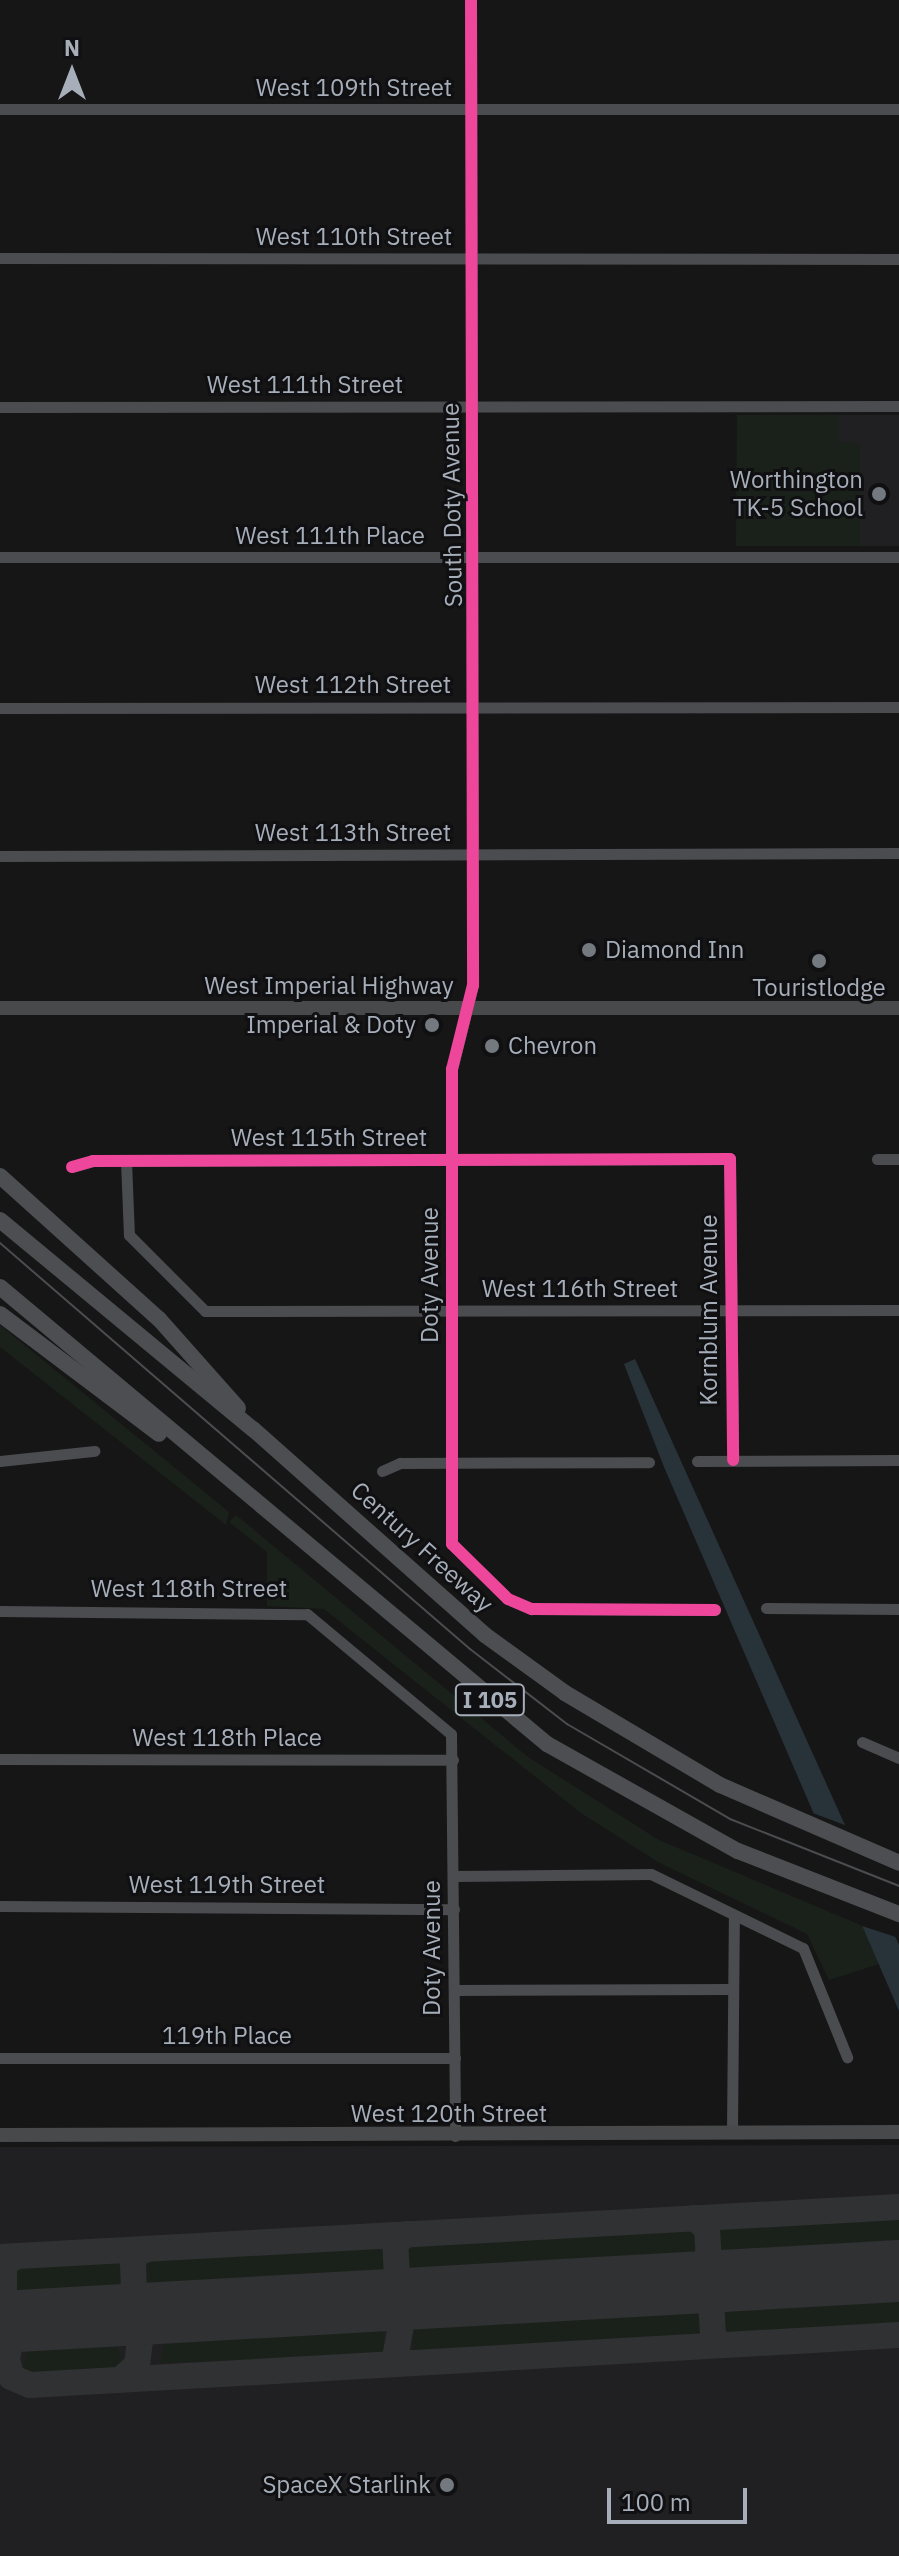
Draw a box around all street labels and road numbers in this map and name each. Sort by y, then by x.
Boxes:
street label: West 109th Street [256,74,452,102]
street label: West 110th Street [256,223,452,251]
street label: West 111th Street [207,371,403,399]
street label: South Doty Avenue [436,403,468,607]
street label: West 111th Place [235,522,425,550]
street label: West 112th Street [255,671,451,699]
street label: West 113th Street [255,819,451,847]
street label: West Imperial Highway [204,972,454,1000]
street label: West 115th Street [231,1124,427,1152]
street label: Doty Avenue [416,1207,444,1343]
street label: Kornblum Avenue [695,1214,723,1406]
street label: West 116th Street [482,1275,678,1303]
street label: Century Freeway [345,1476,499,1618]
street label: West 118th Street [91,1575,287,1603]
road number: I 105 [454,1682,526,1718]
street label: West 118th Place [132,1724,322,1752]
street label: West 119th Street [129,1871,325,1899]
street label: Doty Avenue [418,1880,446,2016]
street label: 119th Place [162,2022,292,2050]
street label: West 120th Street [351,2100,547,2128]

